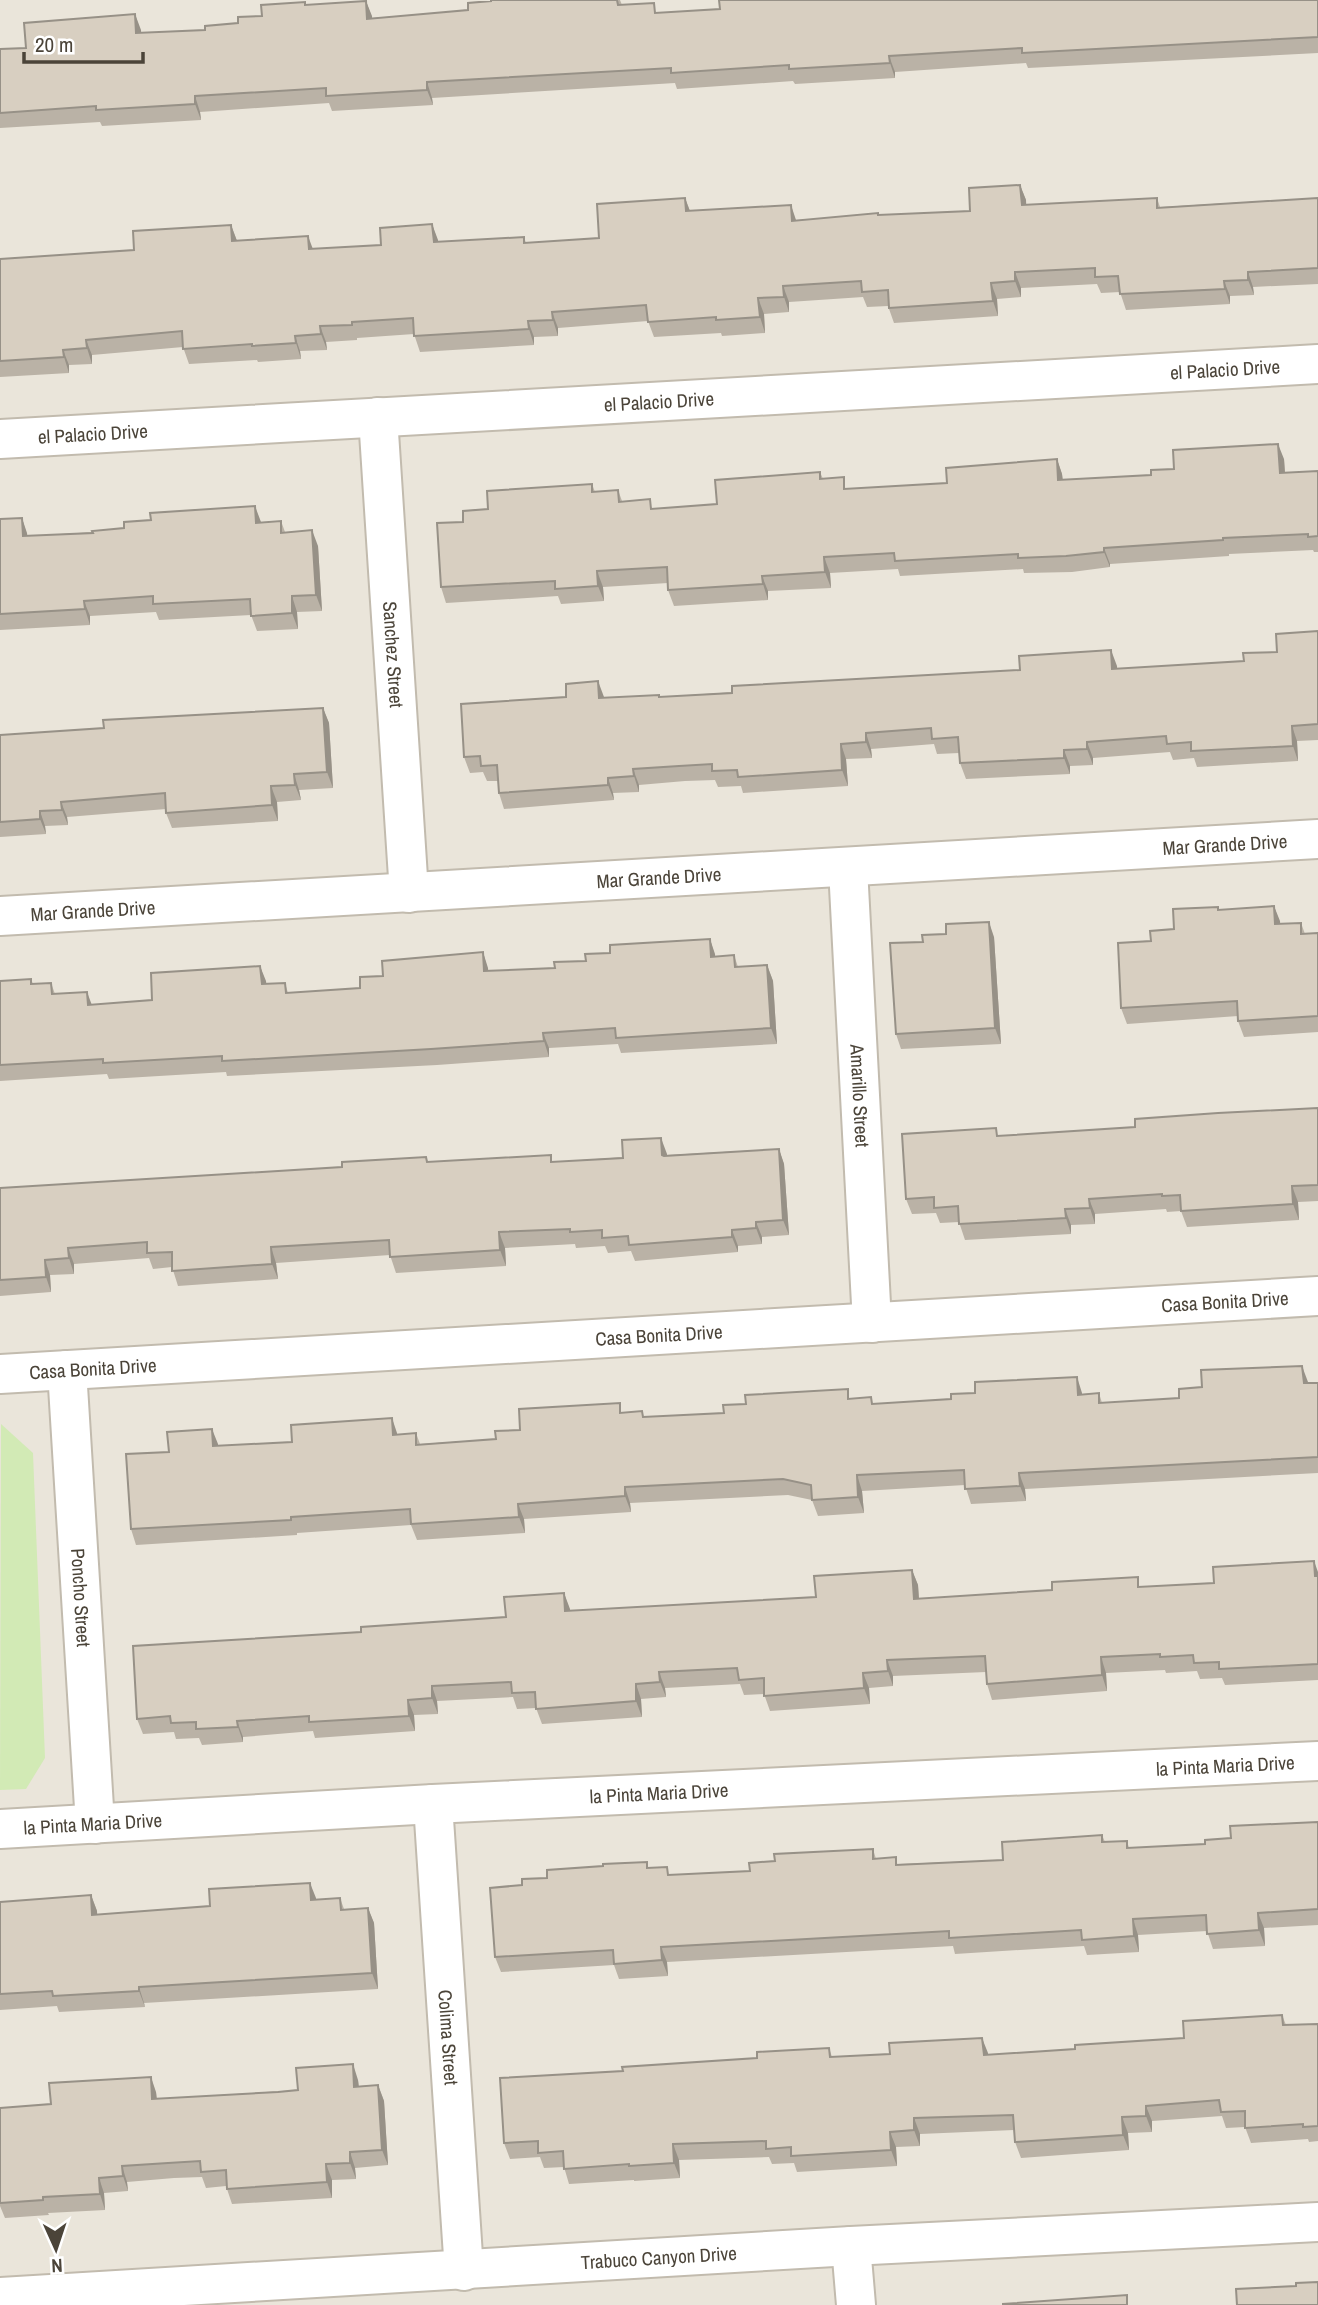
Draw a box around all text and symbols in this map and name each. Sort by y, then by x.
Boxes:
scale bar [24,21,144,65]
text: 20 m [35,30,73,59]
street label: el Palacio Drive [1169,353,1281,385]
street label: el Palacio Drive [603,385,715,418]
street label: el Palacio Drive [37,418,149,450]
street label: Sanchez Street [377,600,410,709]
street label: Mar Grande Drive [1162,828,1288,861]
street label: Mar Grande Drive [596,861,722,894]
street label: Mar Grande Drive [30,894,156,927]
street label: Amarillo Street [844,1042,876,1149]
street label: Casa Bonita Drive [1160,1285,1289,1318]
street label: Casa Bonita Drive [594,1318,723,1352]
street label: Casa Bonita Drive [28,1352,157,1385]
street label: Poncho Street [65,1547,97,1648]
street label: la Pinta Maria Drive [1155,1749,1295,1782]
street label: la Pinta Maria Drive [589,1777,729,1809]
street label: la Pinta Maria Drive [23,1807,163,1841]
street label: Colima Street [432,1989,465,2087]
north arrow [21,2214,91,2284]
street label: Trabuco Canyon Drive [580,2240,738,2275]
text: N [51,2253,63,2279]

